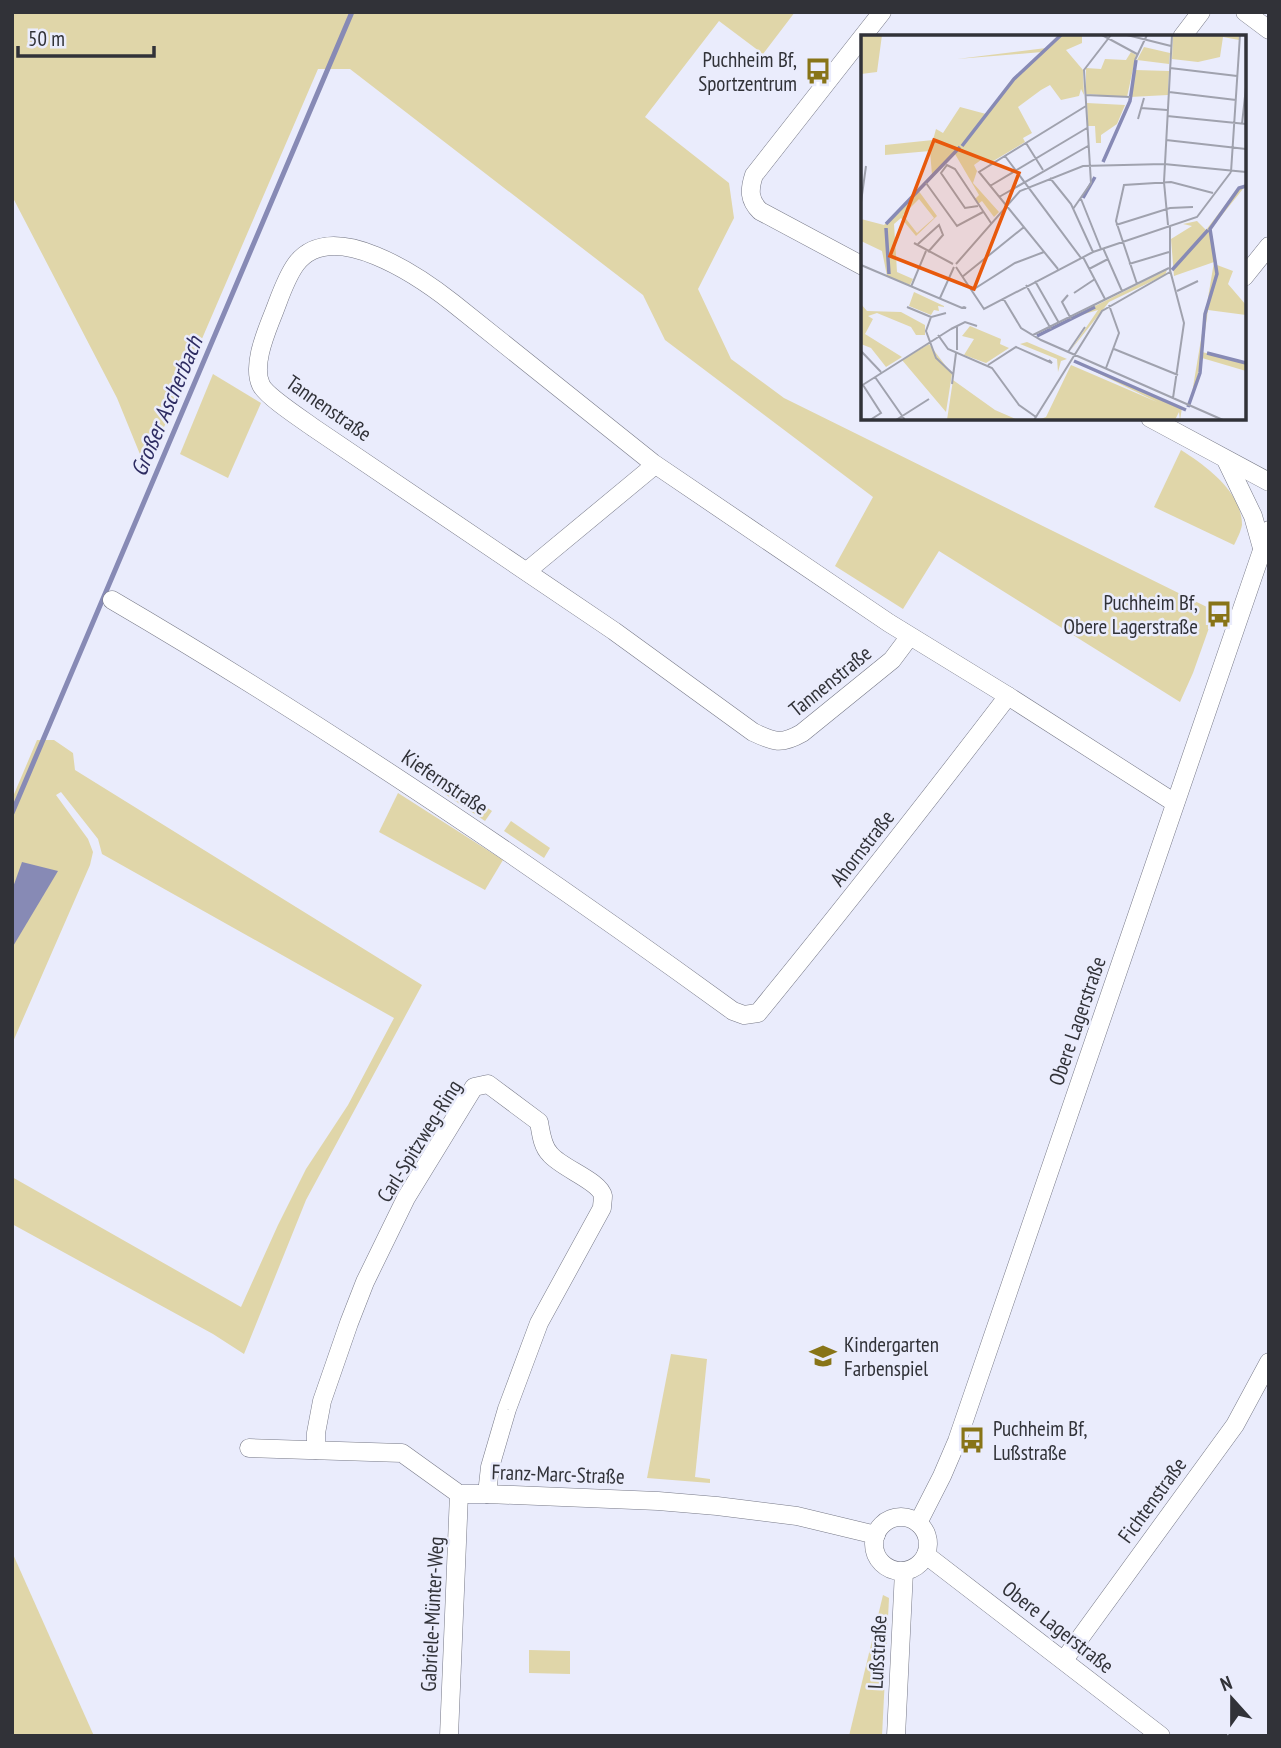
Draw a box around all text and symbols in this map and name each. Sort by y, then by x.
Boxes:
scale bar [18,14,154,58]
text: 50 m [28,25,65,52]
inset map [861,35,1246,420]
place label: Puchheim Bf, Sportzentrum [698,46,797,97]
bus stop icon: Puchheim Bf, Sportzentrum [803,56,833,86]
water label: Großer Ascherbach [124,330,209,480]
street label: Tannenstraße [281,369,377,447]
place label: Puchheim Bf, Obere Lagerstraße [1064,589,1198,640]
bus stop icon: Puchheim Bf, Obere Lagerstraße [1204,599,1234,629]
street label: Tannenstraße [783,640,877,722]
street label: Kiefernstraße [397,743,493,821]
street label: Ahornstraße [824,805,900,891]
street label: Obere Lagerstraße [1042,953,1112,1089]
street label: Carl-Spitzweg-Ring [371,1075,467,1207]
place label: Kindergarten Farbenspiel [844,1331,939,1382]
school or university icon: Kindergarten Farbenspiel [808,1341,838,1371]
place label: Puchheim Bf, Lußstraße [993,1415,1088,1466]
bus stop icon: Puchheim Bf, Lußstraße [957,1425,987,1455]
street label: Fichtenstraße [1112,1452,1192,1548]
street label: Franz-Marc-Straße [491,1458,625,1490]
street label: Gabriele-Münter-Weg [414,1536,450,1692]
street label: Obere Lagerstraße [997,1575,1119,1679]
street label: Lußstraße [862,1614,892,1690]
north arrow [1197,1664,1267,1734]
text: N [1217,1670,1235,1696]

